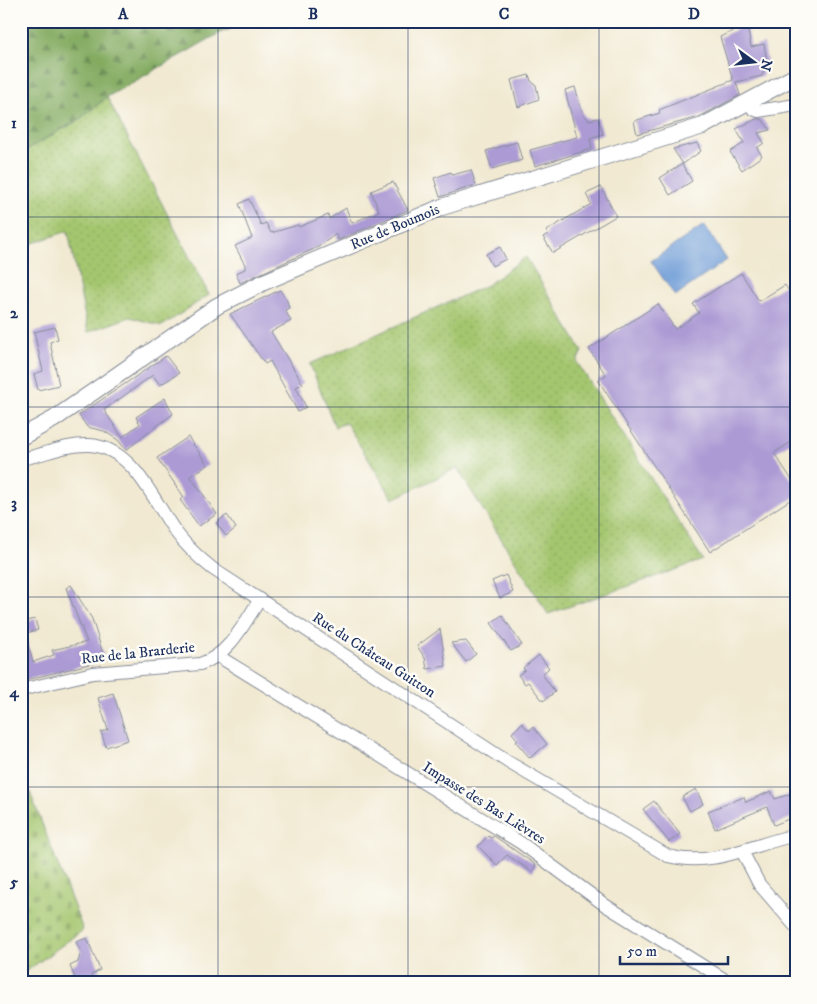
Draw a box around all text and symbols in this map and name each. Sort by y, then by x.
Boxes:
text: A [117,4,129,24]
text: B [308,4,318,24]
text: C [499,4,509,24]
text: D [688,4,700,24]
north arrow [730,38,780,88]
text: N [755,57,776,73]
text: 1 [11,113,17,133]
street label: Rue de Boumois [348,200,442,254]
text: 2 [10,303,19,323]
text: 3 [11,493,17,513]
street label: Rue du Château Guitton [309,608,439,702]
street label: Rue de la Brarderie [80,638,196,668]
text: 4 [8,682,19,702]
street label: Impasse des Bas Lièvres [419,758,549,848]
text: 5 [9,872,18,892]
scale bar [620,934,727,966]
text: 50 m [627,942,657,961]

